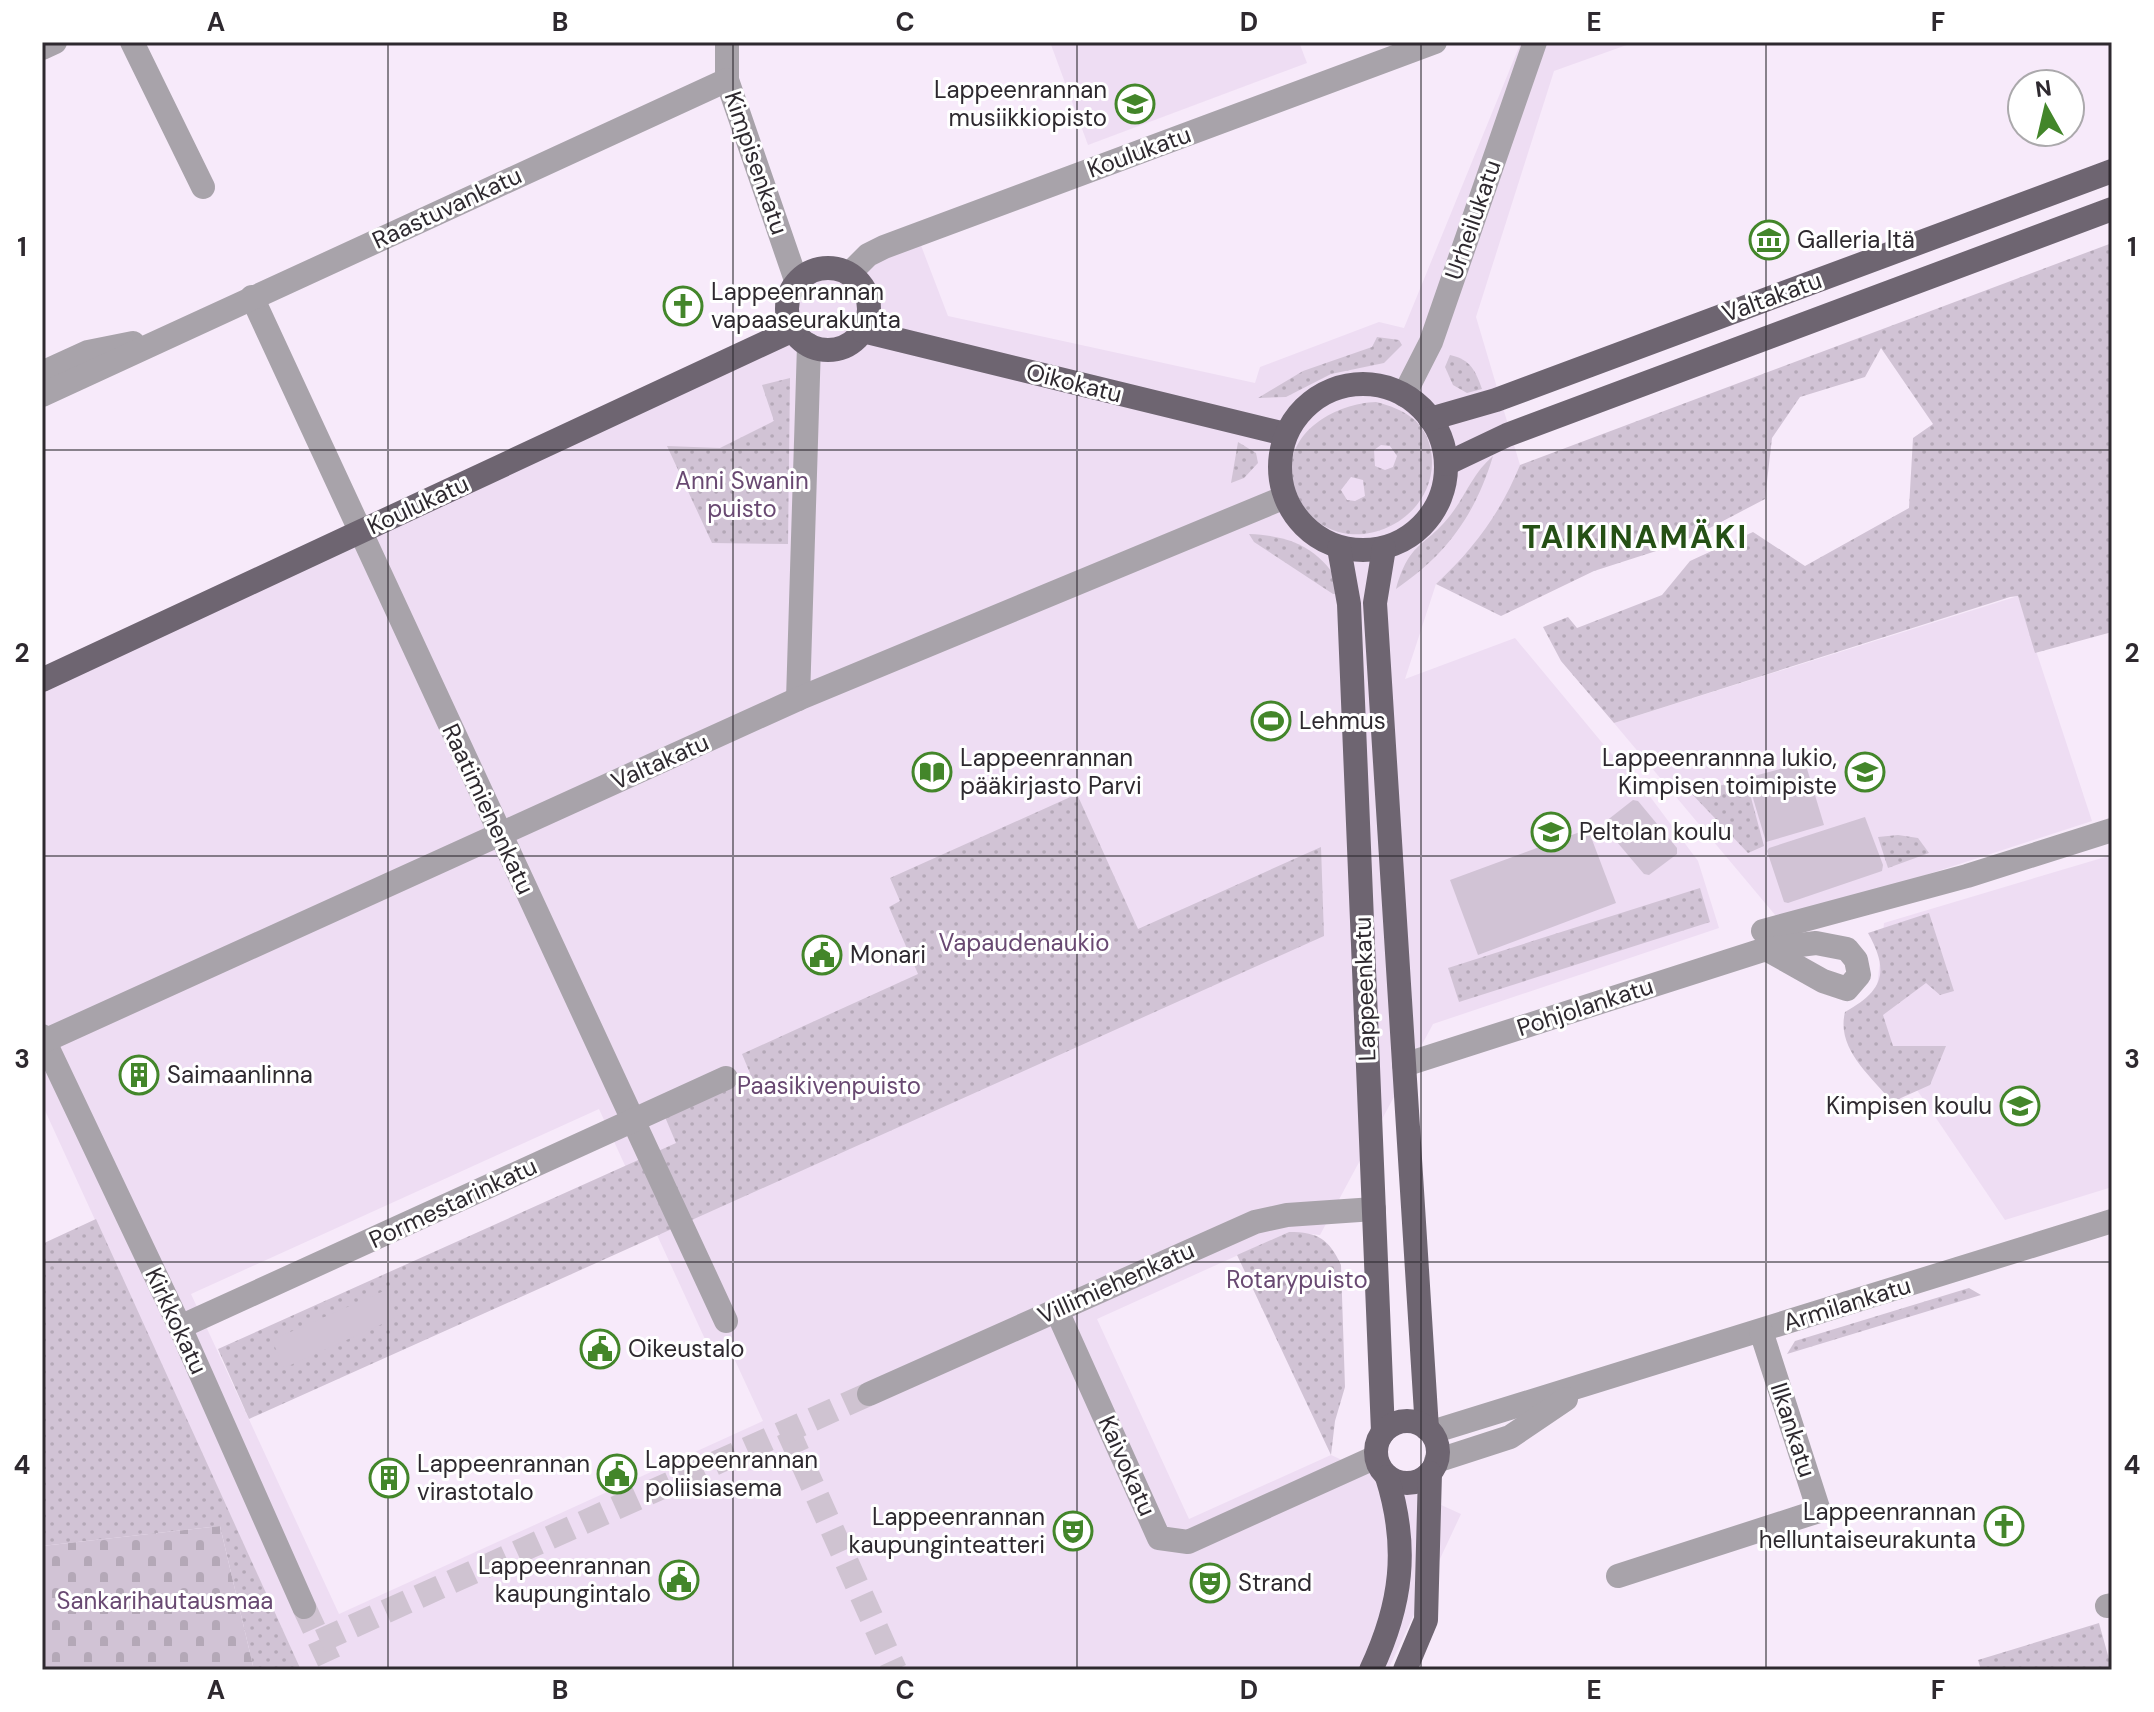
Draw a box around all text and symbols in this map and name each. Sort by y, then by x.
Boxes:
text: A [207,5,225,39]
text: B [552,5,568,39]
text: C [895,5,915,39]
text: D [1240,5,1258,39]
text: E [1586,5,1602,39]
text: F [1931,5,1945,39]
north arrow [2006,68,2086,148]
text: N [2033,73,2053,104]
place label: Lappeenrannan musiikkiopisto [934,74,1107,133]
school or university icon: Lappeenrannan musiikkiopisto [1114,83,1156,125]
street label: Kimpisenkatu [718,87,795,238]
street label: Koulukatu [1083,118,1195,185]
street label: Urheilukatu [1438,156,1507,284]
street label: Raastuvankatu [367,159,527,256]
museum icon: Galleria Itä [1748,219,1790,261]
place label: Galleria Itä [1797,224,1915,255]
text: 1 [17,230,27,264]
text: 1 [2127,230,2137,264]
street label: Valtakatu [1718,264,1826,329]
place label: Lappeenrannan vapaaseurakunta [711,276,901,335]
church icon: Lappeenrannan vapaaseurakunta [662,285,704,327]
street label: Oikokatu [1023,356,1125,409]
park label: Anni Swanin puisto [675,465,809,524]
street label: Koulukatu [362,468,473,541]
district label: TAIKINAMÄKI [1522,516,1748,558]
text: 2 [14,636,30,670]
text: 2 [2124,636,2140,670]
sports icon: Lehmus [1250,700,1292,742]
place label: Lehmus [1299,705,1386,736]
street label: Raatimiehenkatu [435,719,542,899]
street label: Valtakatu [606,726,713,797]
place label: Lappeenrannan pääkirjasto Parvi [960,742,1142,801]
place label: Lappeenrannna lukio, Kimpisen toimipiste [1602,742,1837,801]
library icon: Lappeenrannan pääkirjasto Parvi [911,751,953,793]
school or university icon: Lappeenrannna lukio, Kimpisen toimipiste [1844,751,1886,793]
school or university icon: Peltolan koulu [1530,811,1572,853]
place label: Peltolan koulu [1579,816,1731,847]
street label: Lappeenkatu [1346,916,1383,1062]
park label: Vapaudenaukio [939,927,1109,958]
public building icon: Monari [801,934,843,976]
place label: Monari [850,939,926,970]
street label: Pohjolankatu [1513,970,1657,1043]
text: 3 [14,1042,30,1076]
text: 3 [2124,1042,2140,1076]
building icon: Saimaanlinna [118,1054,160,1096]
place label: Saimaanlinna [167,1059,313,1090]
park label: Paasikivenpuisto [737,1070,921,1101]
school or university icon: Kimpisen koulu [1999,1085,2041,1127]
place label: Kimpisen koulu [1826,1090,1992,1121]
street label: Pormestarinkatu [364,1150,542,1255]
street label: Villimiehenkatu [1033,1234,1199,1331]
street label: Kirkkokatu [138,1263,215,1379]
park label: Rotarypuisto [1226,1264,1368,1295]
street label: Armilankatu [1779,1269,1915,1338]
public building icon: Oikeustalo [579,1328,621,1370]
place label: Oikeustalo [628,1333,745,1364]
street label: Ilkankatu [1764,1379,1823,1481]
street label: Kaivokatu [1092,1411,1163,1521]
place label: Lappeenrannan poliisiasema [645,1444,818,1503]
text: 4 [14,1448,30,1482]
place label: Lappeenrannan virastotalo [417,1448,590,1507]
text: 4 [2124,1448,2140,1482]
public building icon: Lappeenrannan poliisiasema [596,1453,638,1495]
building icon: Lappeenrannan virastotalo [368,1457,410,1499]
place label: Lappeenrannan helluntaiseurakunta [1759,1496,1976,1555]
place label: Lappeenrannan kaupunginteatteri [849,1501,1045,1560]
church icon: Lappeenrannan helluntaiseurakunta [1983,1505,2025,1547]
theatre icon: Lappeenrannan kaupunginteatteri [1052,1510,1094,1552]
place label: Lappeenrannan kaupungintalo [478,1550,651,1609]
public building icon: Lappeenrannan kaupungintalo [658,1559,700,1601]
theatre icon: Strand [1189,1562,1231,1604]
place label: Strand [1238,1567,1312,1598]
park label: Sankarihautausmaa [57,1585,273,1616]
text: A [207,1673,225,1707]
text: B [552,1673,568,1707]
text: C [895,1673,915,1707]
text: D [1240,1673,1258,1707]
text: E [1586,1673,1602,1707]
text: F [1931,1673,1945,1707]

